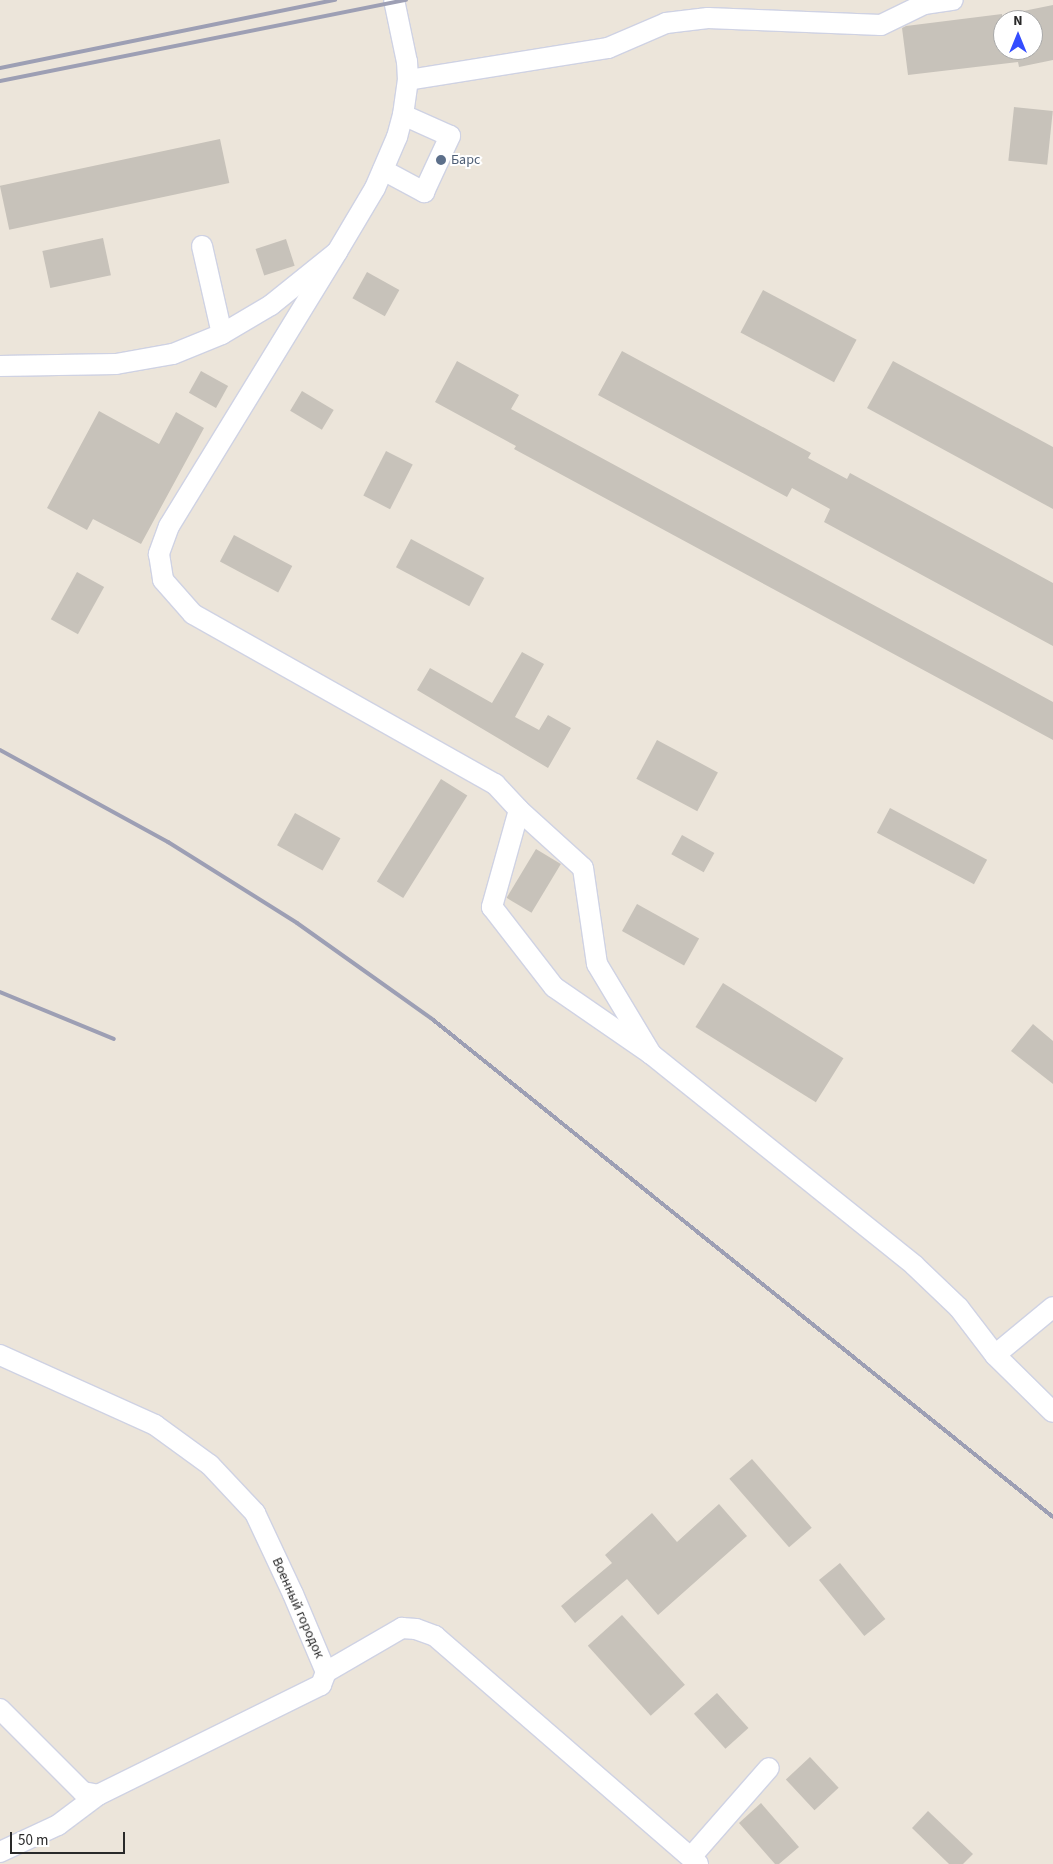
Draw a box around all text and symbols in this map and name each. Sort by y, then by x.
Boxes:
north arrow [993,10,1043,60]
text: N [1013,11,1023,31]
place label: Барс [451,152,480,168]
marker: Барс [435,154,447,166]
street label: Военный городок [268,1555,328,1661]
scale bar [12,1822,128,1854]
text: 50 m [18,1830,48,1851]

